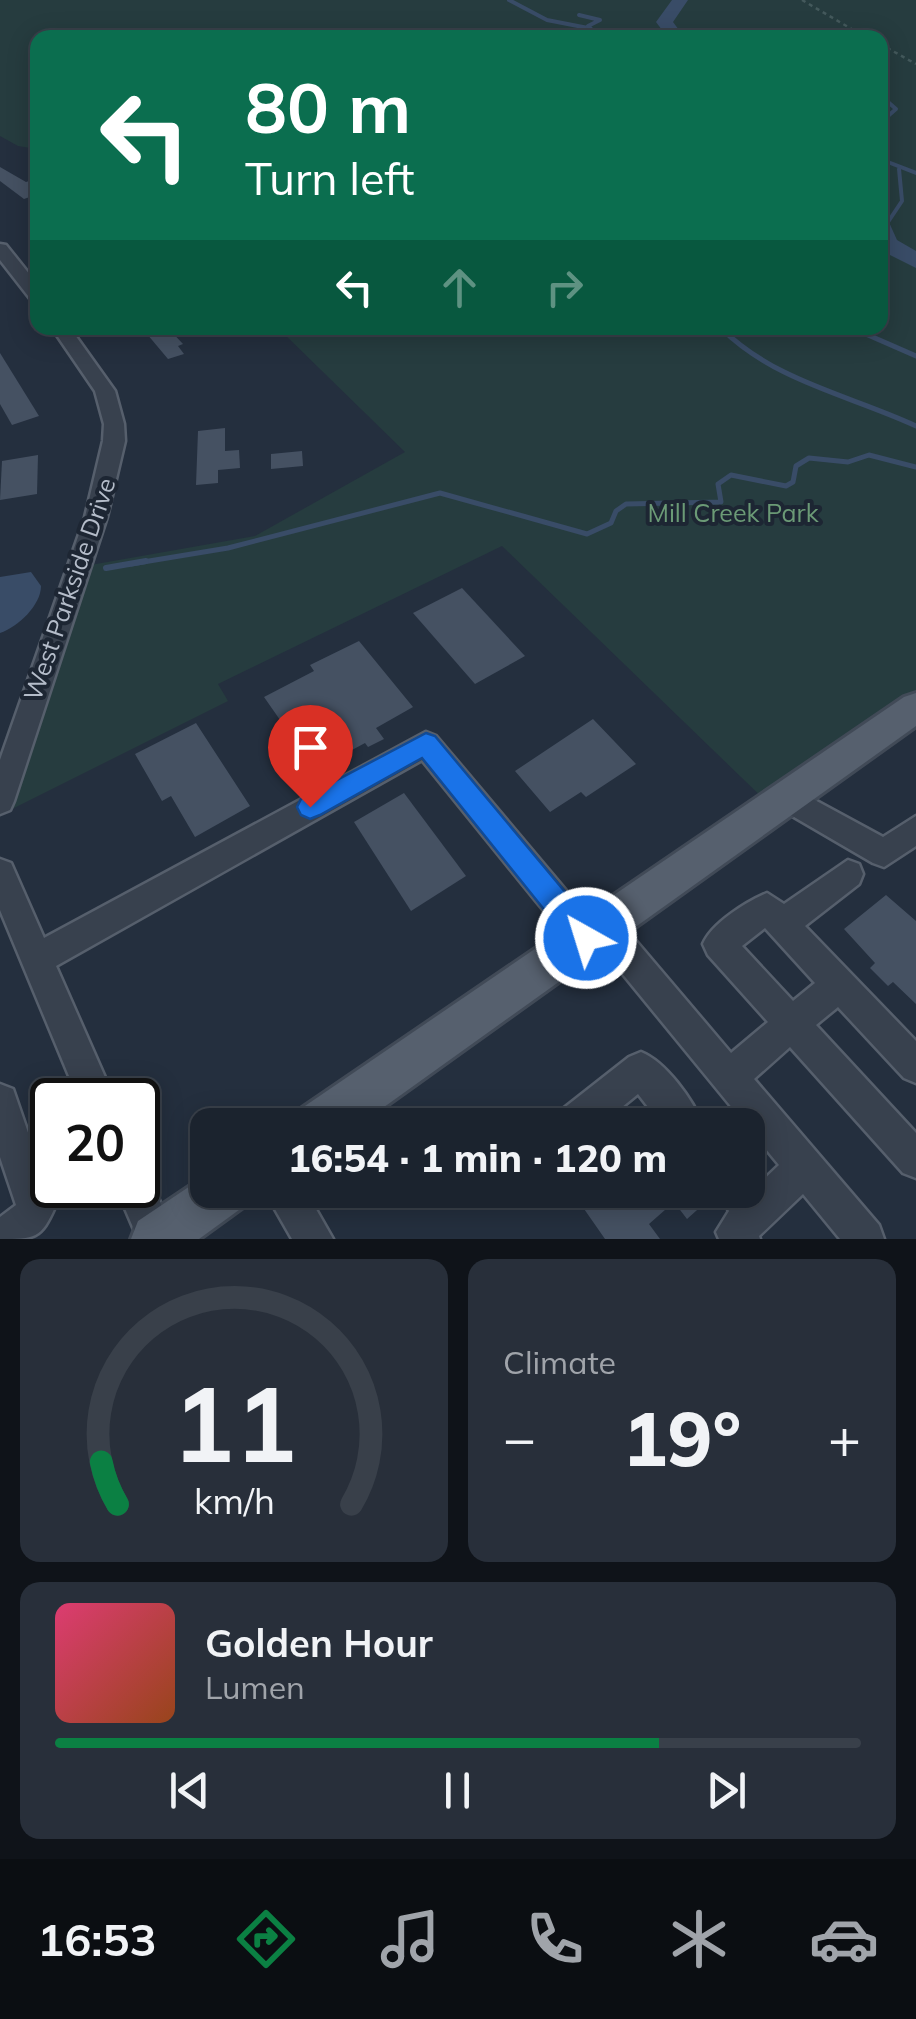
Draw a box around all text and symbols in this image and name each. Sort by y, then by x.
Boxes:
text: 80 m [245,63,411,151]
icon: left [80,70,210,200]
text: Turn left [245,150,414,206]
icon: left [327,260,382,315]
icon: ahead [432,260,487,315]
icon: right [537,260,592,315]
street label: West Parkside Drive [16,473,122,705]
park label: Mill Creek Park [647,497,820,528]
pin [268,705,353,808]
icon: arrive [283,720,338,775]
position arrow [534,886,638,990]
speed limit sign: 20 [30,1078,160,1208]
text: 16:54 · 1 min · 120 m [288,1134,667,1182]
text: Climate [503,1342,616,1382]
text: 11 [172,1357,296,1488]
text: 19° [623,1391,741,1485]
text: − [503,1403,536,1472]
text: + [828,1403,861,1472]
text: km/h [194,1478,274,1523]
text: Golden Hour [205,1619,433,1667]
text: Lumen [205,1667,305,1707]
icon: previous [162,1763,217,1818]
icon: pause [430,1763,485,1818]
icon: next [699,1763,754,1818]
icon: directions [231,1904,301,1974]
icon: music [375,1904,445,1974]
icon: phone [520,1904,590,1974]
icon: climate [664,1904,734,1974]
icon: car [809,1904,879,1974]
text: 16:53 [37,1911,156,1967]

